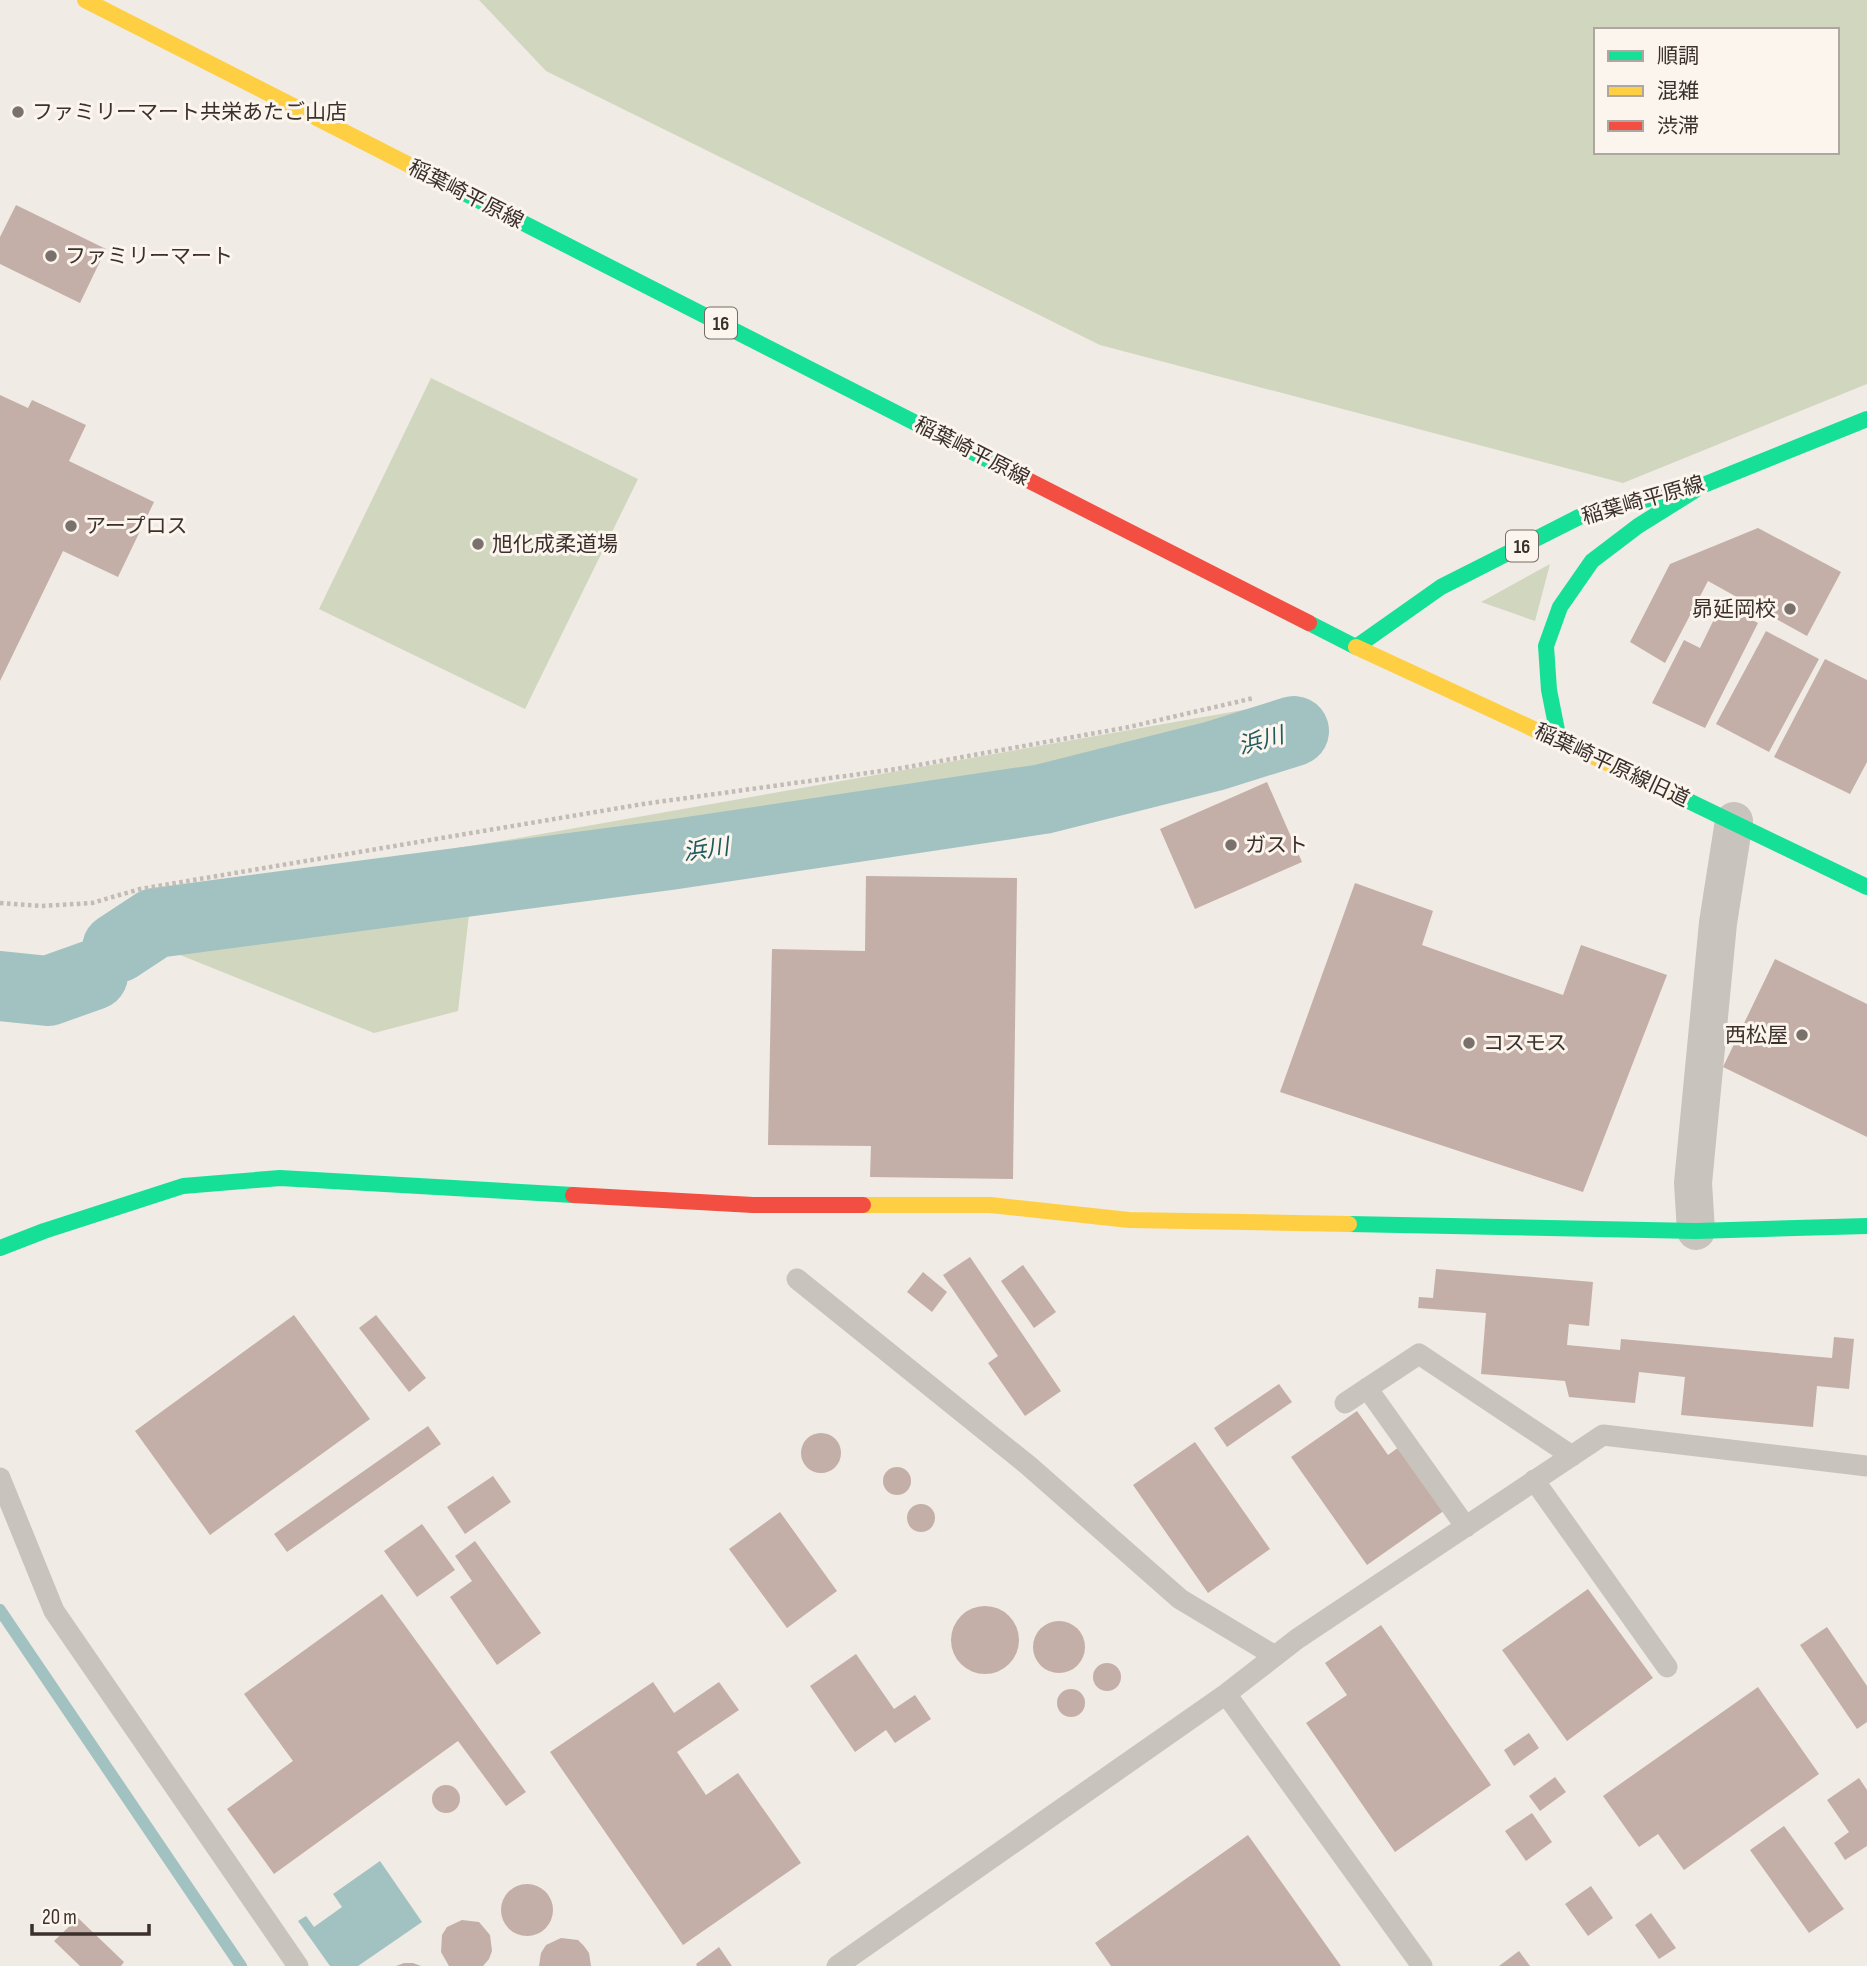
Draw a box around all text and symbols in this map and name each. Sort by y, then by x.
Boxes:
legend [1594,28,1839,154]
text: 順調 [1657,44,1699,69]
text: 混雑 [1657,79,1699,104]
place label: ファミリーマート共栄あたご山店 [32,100,347,125]
marker: ファミリーマート共栄あたご山店 [10,104,26,120]
text: 渋滞 [1657,114,1699,139]
street label: 稲葉崎平原線 [404,155,528,234]
place label: ファミリーマート [65,244,233,269]
marker: ファミリーマート [43,248,59,264]
road number: 16 [705,308,737,338]
street label: 稲葉崎平原線 [910,412,1034,491]
street label: 稲葉崎平原線 [1579,471,1707,530]
place label: アープロス [85,514,187,539]
marker: アープロス [63,518,79,534]
road number: 16 [1506,530,1538,562]
place label: 旭化成柔道場 [492,532,618,557]
marker: 旭化成柔道場 [470,536,486,552]
place label: 昴延岡校 [1692,597,1776,622]
marker: 昴延岡校 [1782,601,1798,617]
street label: 稲葉崎平原線旧道 [1530,719,1693,812]
water label: 浜川 [1235,721,1290,760]
water label: 浜川 [681,833,734,867]
place label: ガスト [1245,833,1308,858]
marker: ガスト [1223,837,1239,853]
place label: 西松屋 [1725,1023,1788,1048]
marker: 西松屋 [1794,1027,1810,1043]
place label: コスモス [1483,1031,1567,1056]
marker: コスモス [1461,1035,1477,1051]
scale bar [32,1892,149,1936]
text: 20 m [42,1905,77,1930]

